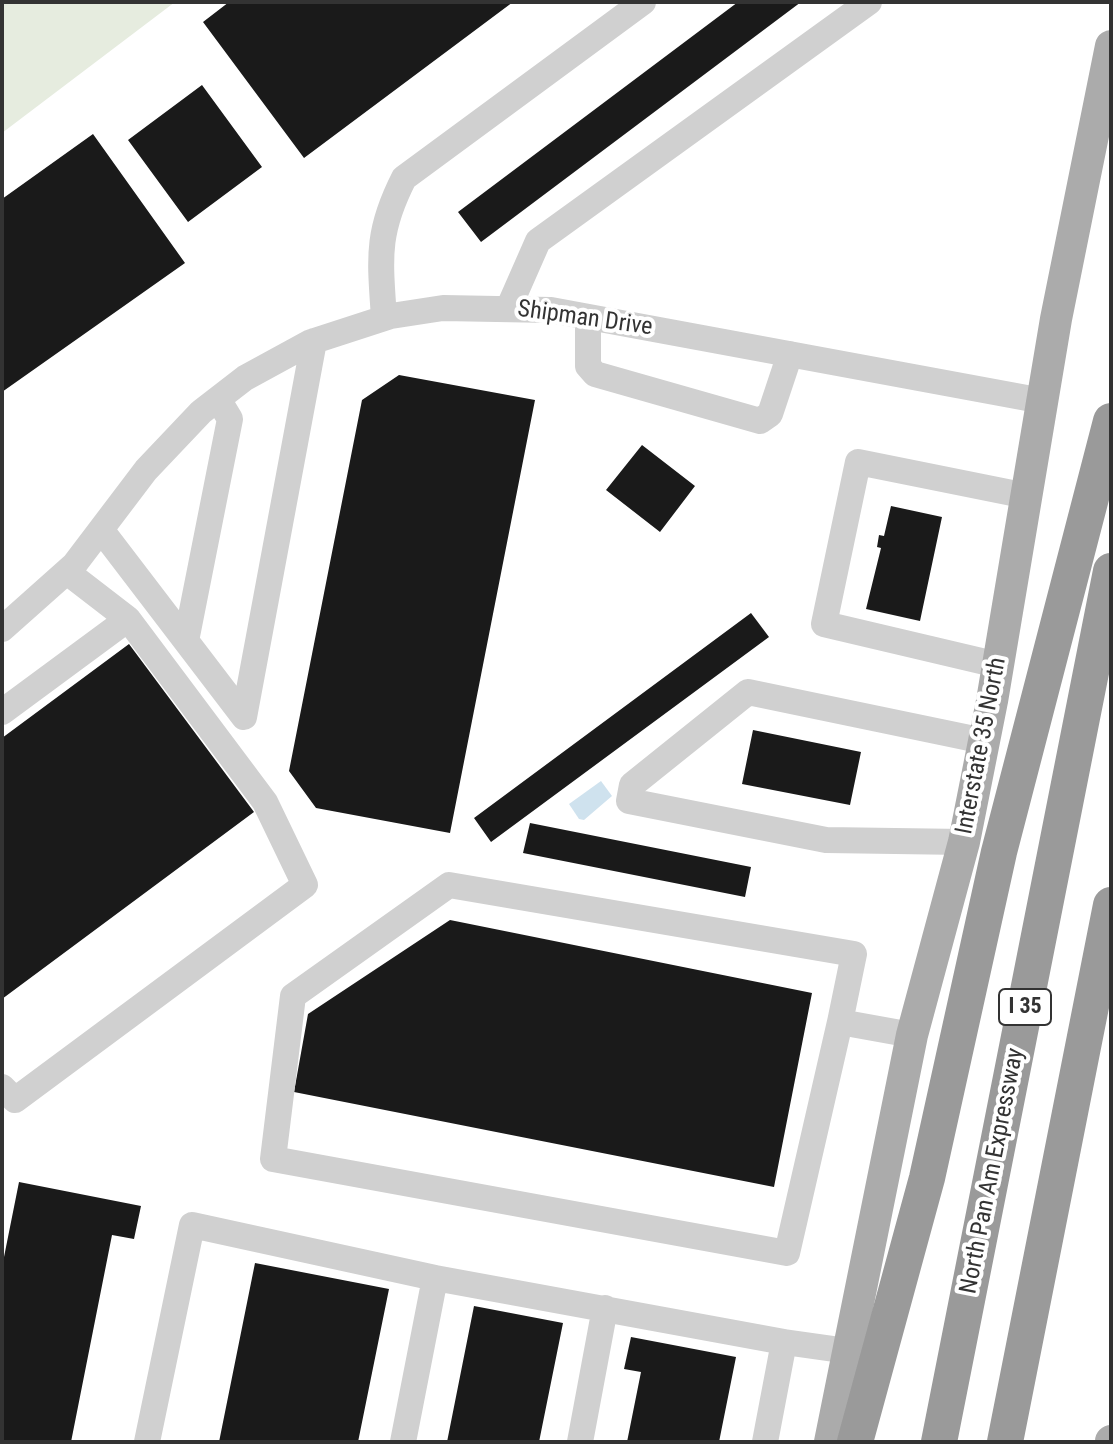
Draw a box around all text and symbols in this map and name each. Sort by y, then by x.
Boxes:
street label: Shipman Drive [516,295,654,343]
street label: Interstate 35 North [951,655,1013,837]
road number: I 35 [999,989,1051,1025]
street label: North Pan Am Expressway [955,1046,1031,1296]

